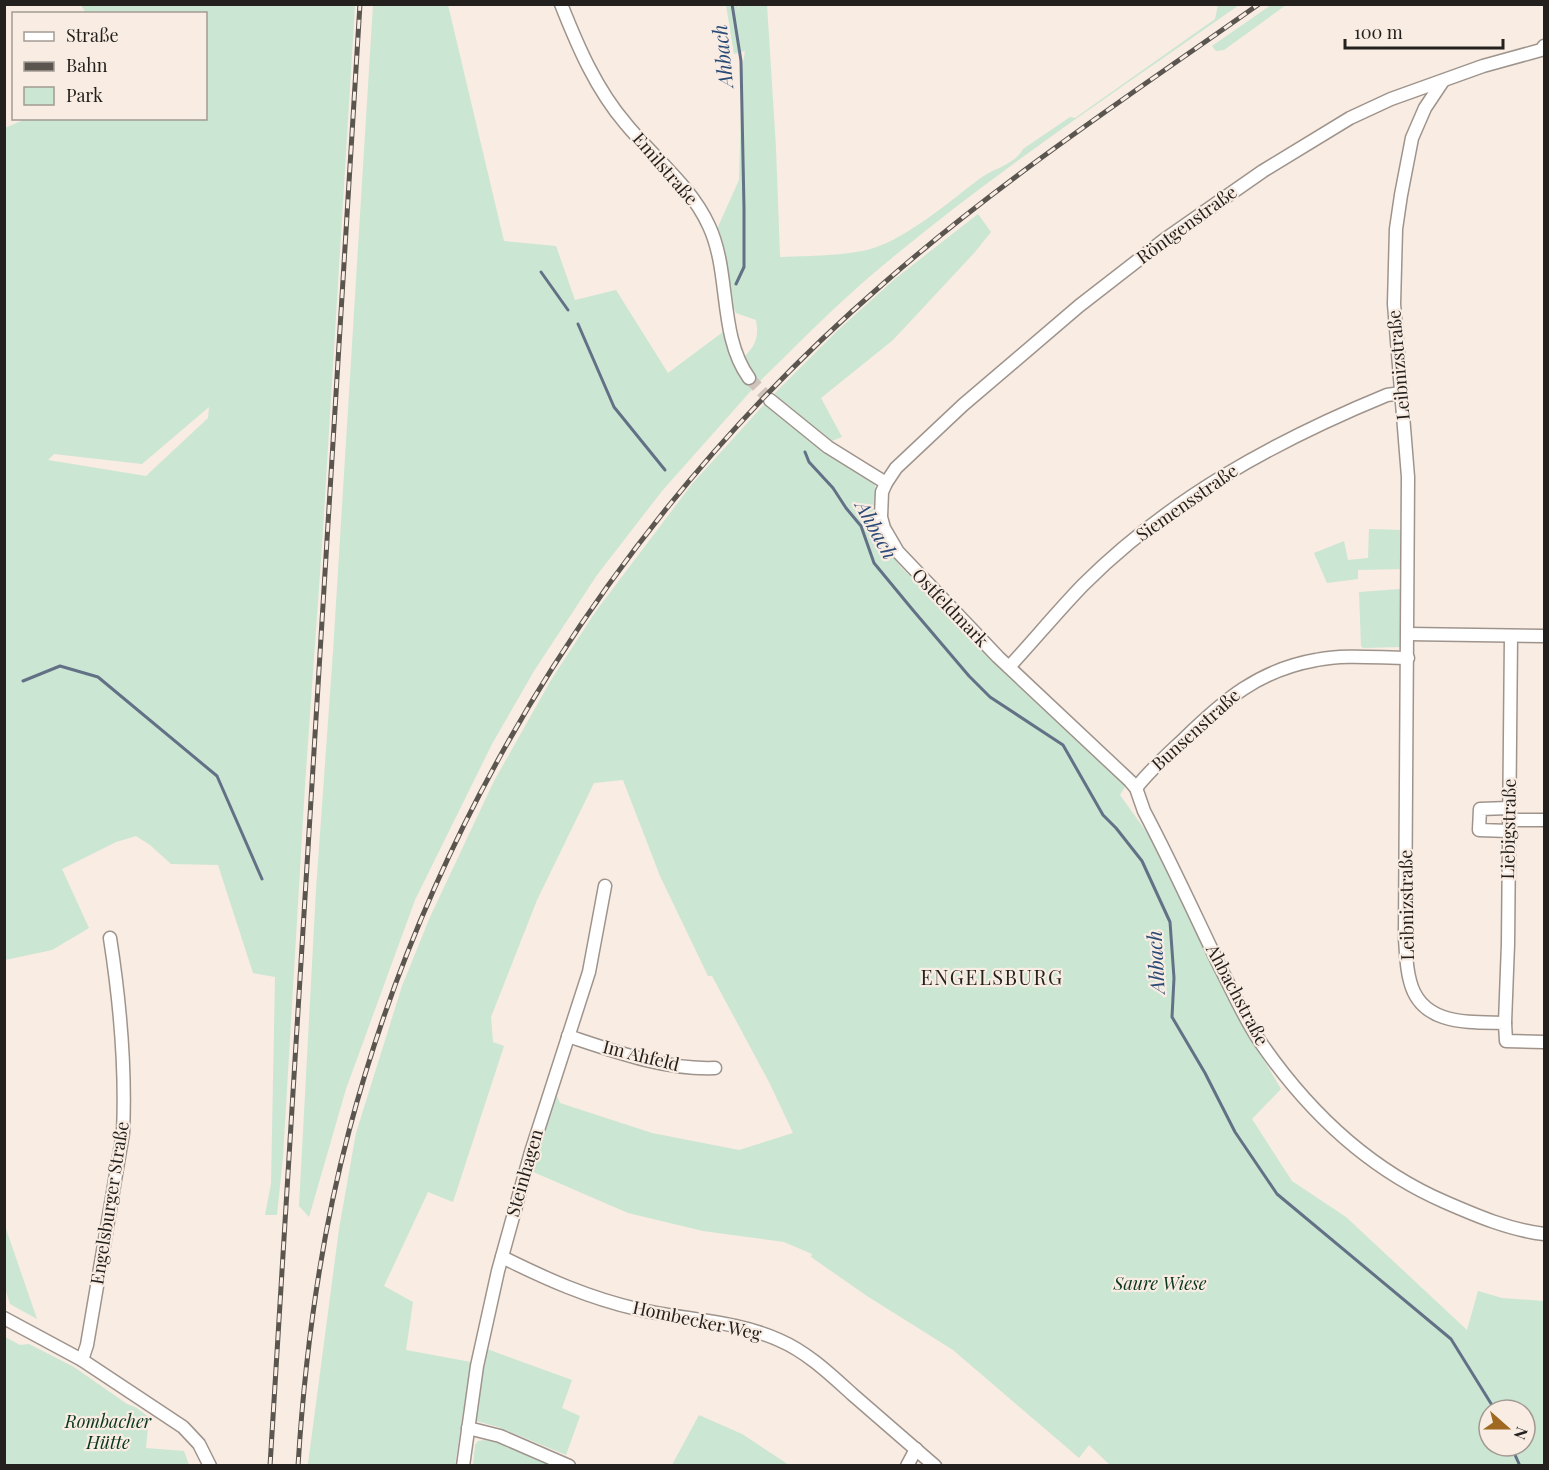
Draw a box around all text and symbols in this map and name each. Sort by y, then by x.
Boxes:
legend [12,12,207,120]
scale bar [1345,12,1502,50]
text: 100 m [1354,20,1403,44]
text: Straße [66,23,119,47]
water label: Ahbach [705,23,738,91]
text: Bahn [66,53,108,77]
text: Park [66,83,103,107]
street label: Emilstraße [628,127,704,210]
street label: Röntgenstraße [1131,180,1241,269]
street label: Leibnizstraße [1381,309,1415,421]
street label: Siemensstraße [1131,458,1242,546]
water label: Ahbach [849,493,904,563]
street label: Ostfeldmark [907,563,994,652]
street label: Bunsenstraße [1146,683,1245,775]
street label: Liebigstraße [1495,778,1521,880]
street label: Leibnizstraße [1393,849,1419,961]
water label: Ahbach [1139,930,1170,996]
street label: Ahbachstraße [1201,939,1275,1049]
district label: ENGELSBURG [921,963,1063,990]
street label: Im Ahfeld [600,1034,683,1076]
street label: Engelsburger Straße [84,1119,134,1286]
street label: Steinhagen [500,1126,548,1219]
park label: Saure Wiese [1112,1271,1207,1295]
street label: Hombecker Weg [631,1295,764,1345]
north arrow [1477,1398,1537,1458]
park label: Rombacher Hütte [64,1409,153,1454]
text: N [1509,1424,1533,1443]

